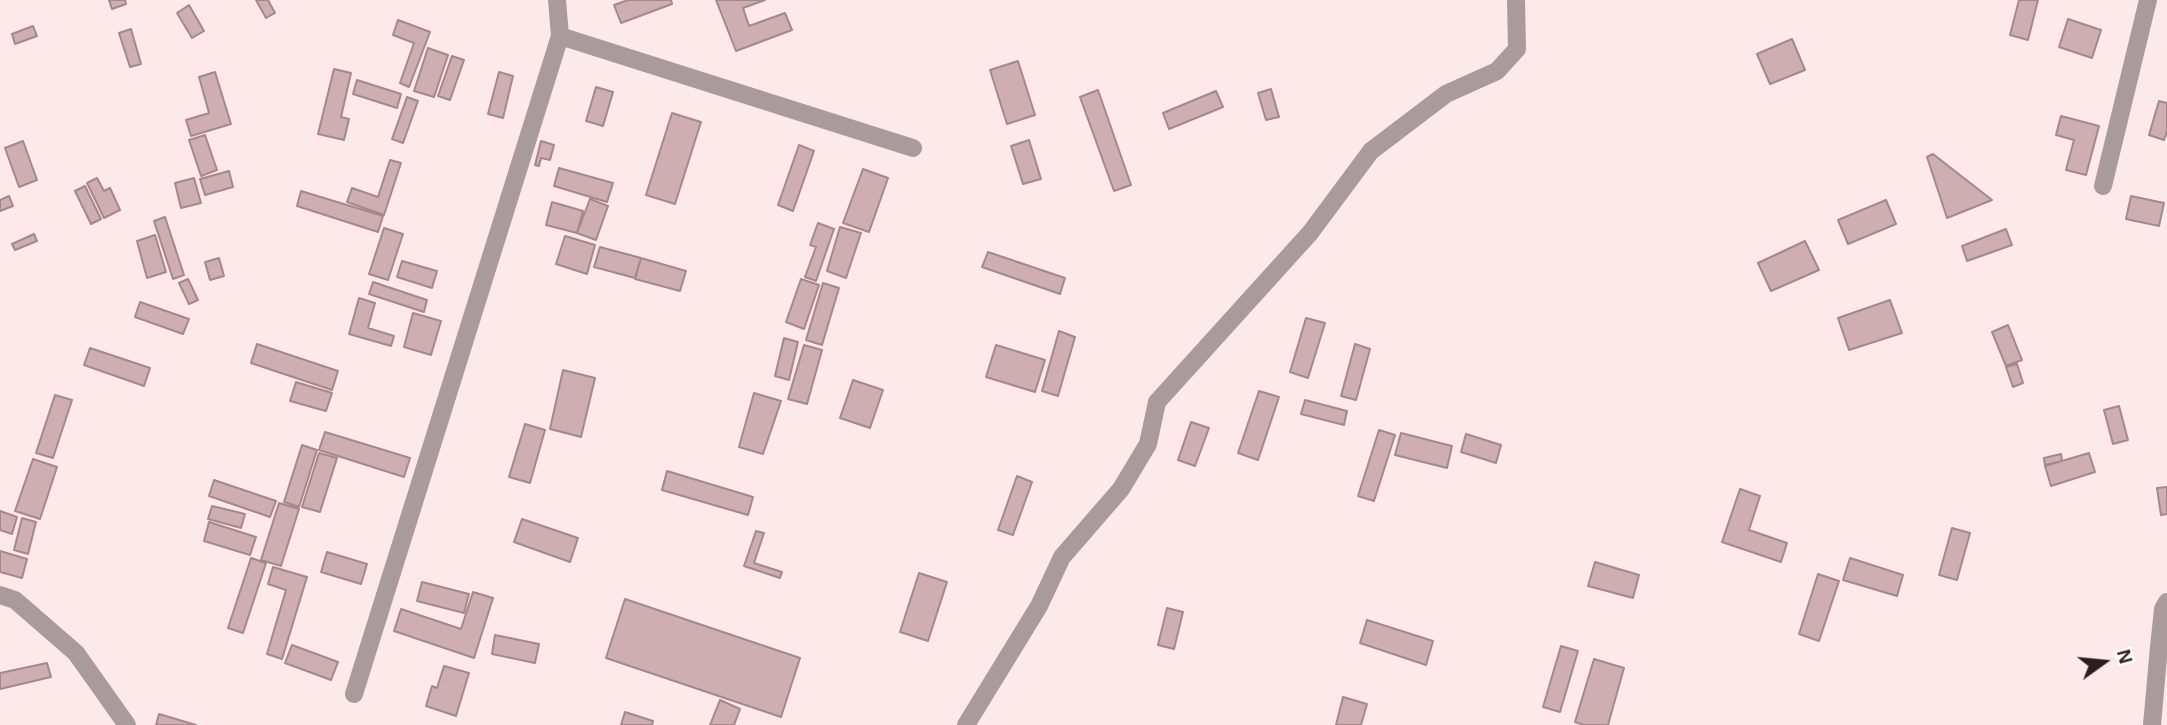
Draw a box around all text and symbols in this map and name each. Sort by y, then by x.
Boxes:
north arrow [2069,627,2139,697]
text: N [2113,647,2137,666]

